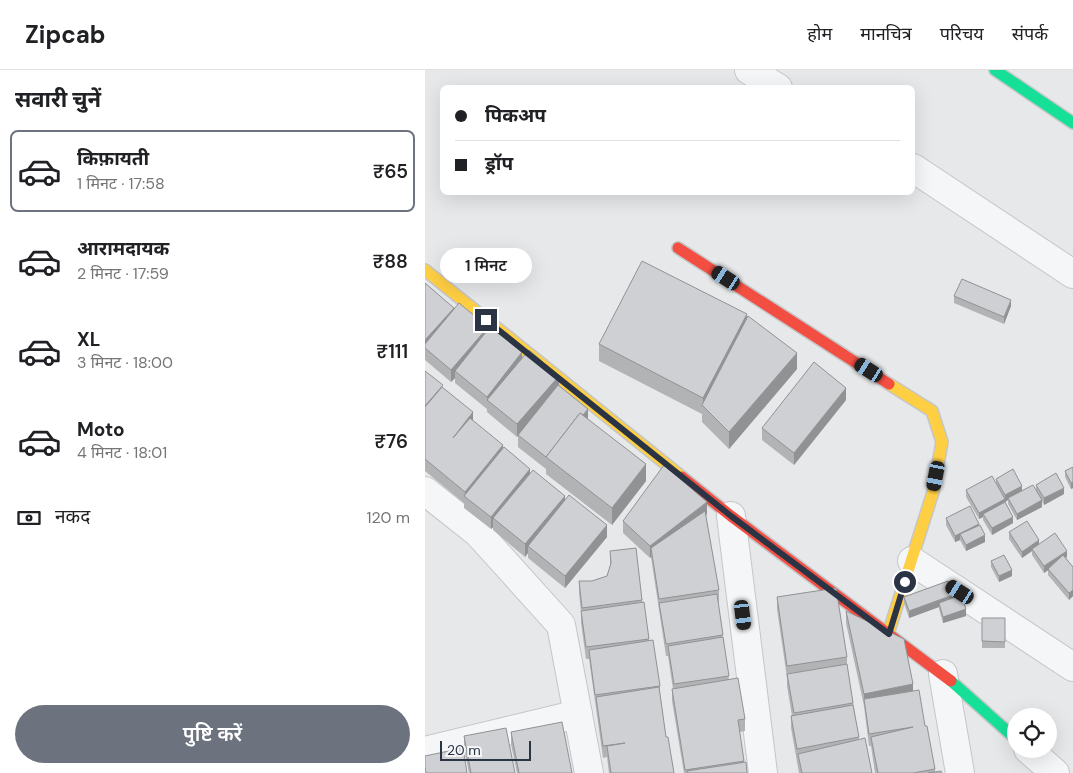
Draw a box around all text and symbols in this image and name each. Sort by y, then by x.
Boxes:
text: Zipcab [25,19,106,50]
text: होम [807,22,832,46]
text: मानचित्र [860,22,912,46]
text: परिचय [940,22,984,46]
text: संपर्क [1012,22,1048,46]
text: सवारी चुनें [15,85,101,114]
text: पिकअप [485,103,546,128]
text: किफ़ायती [77,146,149,171]
icon: car [17,149,62,194]
text: ड्रॉप [485,151,513,176]
text: ₹65 [373,159,408,184]
text: 1 मिनट · 17:58 [77,173,165,194]
text: आरामदायक [77,236,169,261]
icon: car [17,239,62,284]
callout: 1 मिनट [440,248,532,282]
text: ₹88 [372,249,408,274]
text: 1 मिनट [465,255,507,276]
text: 2 मिनट · 17:59 [77,263,169,284]
car [709,264,742,292]
route end [475,309,497,331]
text: XL [77,327,100,352]
icon: car [17,329,62,374]
text: ₹111 [376,339,408,364]
text: 3 मिनट · 18:00 [77,352,173,373]
car [852,356,885,384]
text: Moto [77,417,125,442]
icon: car [17,419,62,464]
text: ₹76 [374,429,408,454]
text: 4 मिनट · 18:01 [77,442,167,463]
car [925,460,946,492]
icon: cash [15,504,43,532]
text: नकद [55,504,90,529]
text: 120 m [366,507,410,528]
route start [894,571,916,593]
car [943,578,976,606]
car [733,599,752,631]
button: पुष्टि करें [15,705,410,763]
map controls [1007,708,1057,758]
button: locate [1007,708,1057,758]
scale bar [440,738,531,761]
text: 20 m [447,741,481,759]

